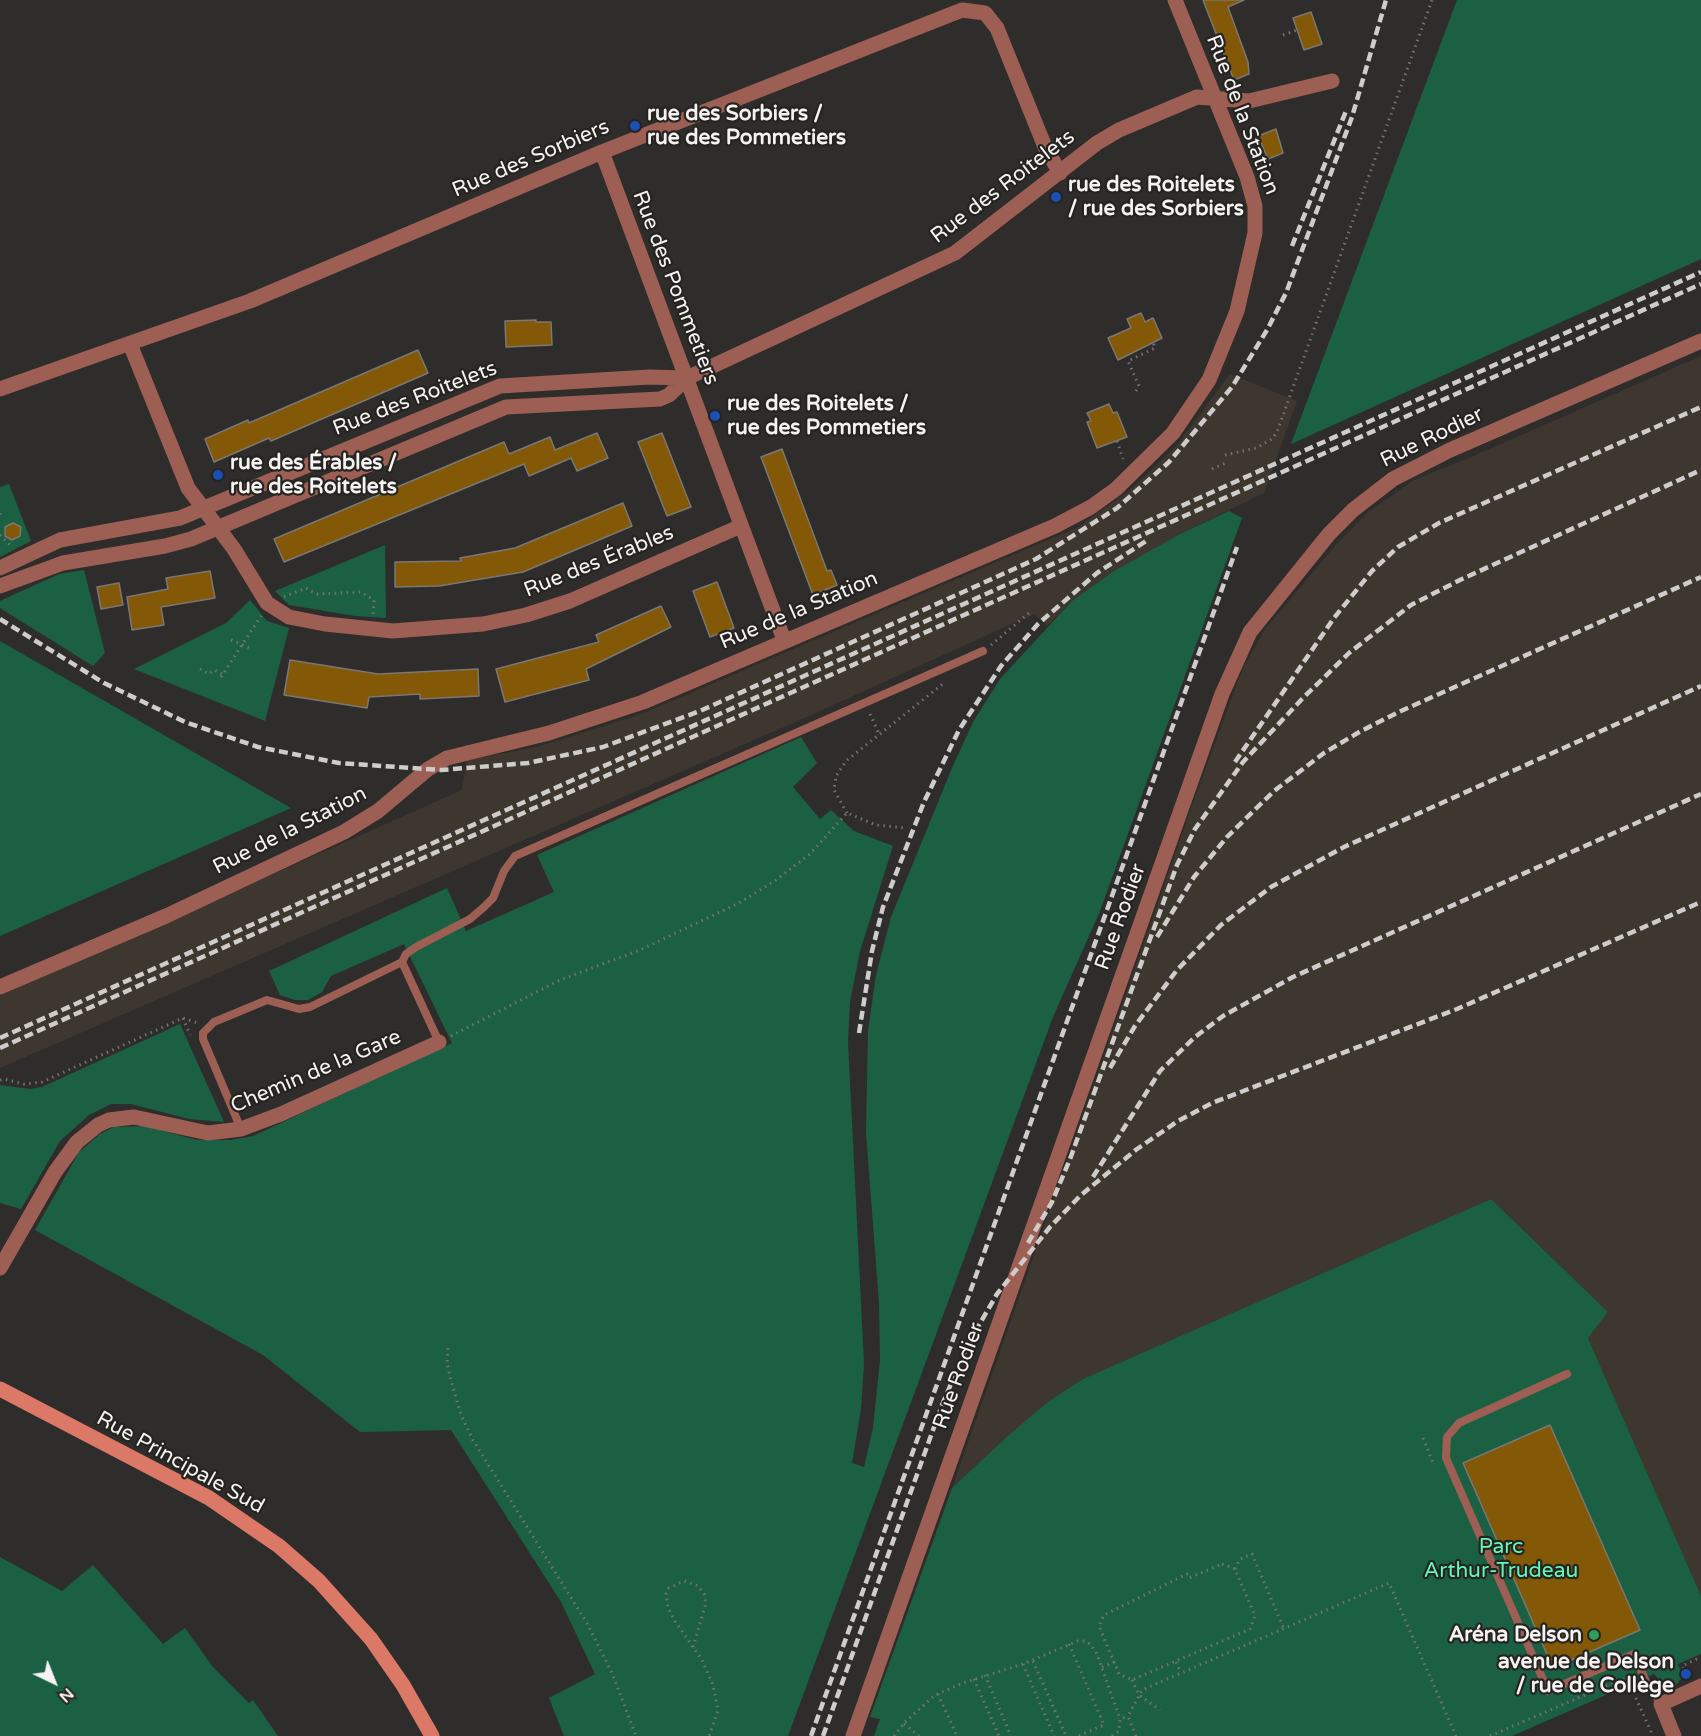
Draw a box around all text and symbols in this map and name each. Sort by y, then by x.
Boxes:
street label: Rue de la Station [1200,32,1284,198]
place label: rue des Sorbiers / rue des Pommetiers [647,101,846,151]
street label: Rue des Sorbiers [449,115,613,203]
marker: rue des Sorbiers / rue des Pommetiers [628,119,642,133]
street label: Rue des Roitelets [926,125,1080,249]
place label: rue des Roitelets / rue des Sorbiers [1068,172,1244,222]
street label: Rue des Pommetiers [626,187,724,389]
marker: rue des Roitelets / rue des Sorbiers [1049,190,1063,204]
street label: Rue des Roitelets [329,356,501,442]
place label: rue des Roitelets / rue des Pommetiers [727,391,926,441]
street label: Rue Rodier [1376,402,1488,474]
marker: rue des Roitelets / rue des Pommetiers [708,409,722,423]
place label: rue des Érables / rue des Roitelets [230,450,397,500]
marker: rue des Érables / rue des Roitelets [211,468,225,482]
street label: Rue des Érables [520,520,678,604]
street label: Rue de la Station [716,566,882,656]
street label: Rue de la Station [209,781,371,881]
street label: Rue Rodier [1090,860,1152,974]
street label: Chemin de la Gare [227,1025,405,1119]
street label: Rue Rodier [928,1319,990,1433]
street label: Rue Principale Sud [92,1406,268,1520]
park label: Parc Arthur-Trudeau [1424,1534,1578,1584]
place label: Aréna Delson [1449,1622,1582,1648]
marker: Aréna Delson [1587,1628,1601,1642]
place label: avenue de Delson / rue de Collège [1498,1649,1674,1699]
north arrow [24,1652,84,1712]
marker: avenue de Delson / rue de Collège [1679,1667,1693,1681]
text: N [55,1683,78,1707]

